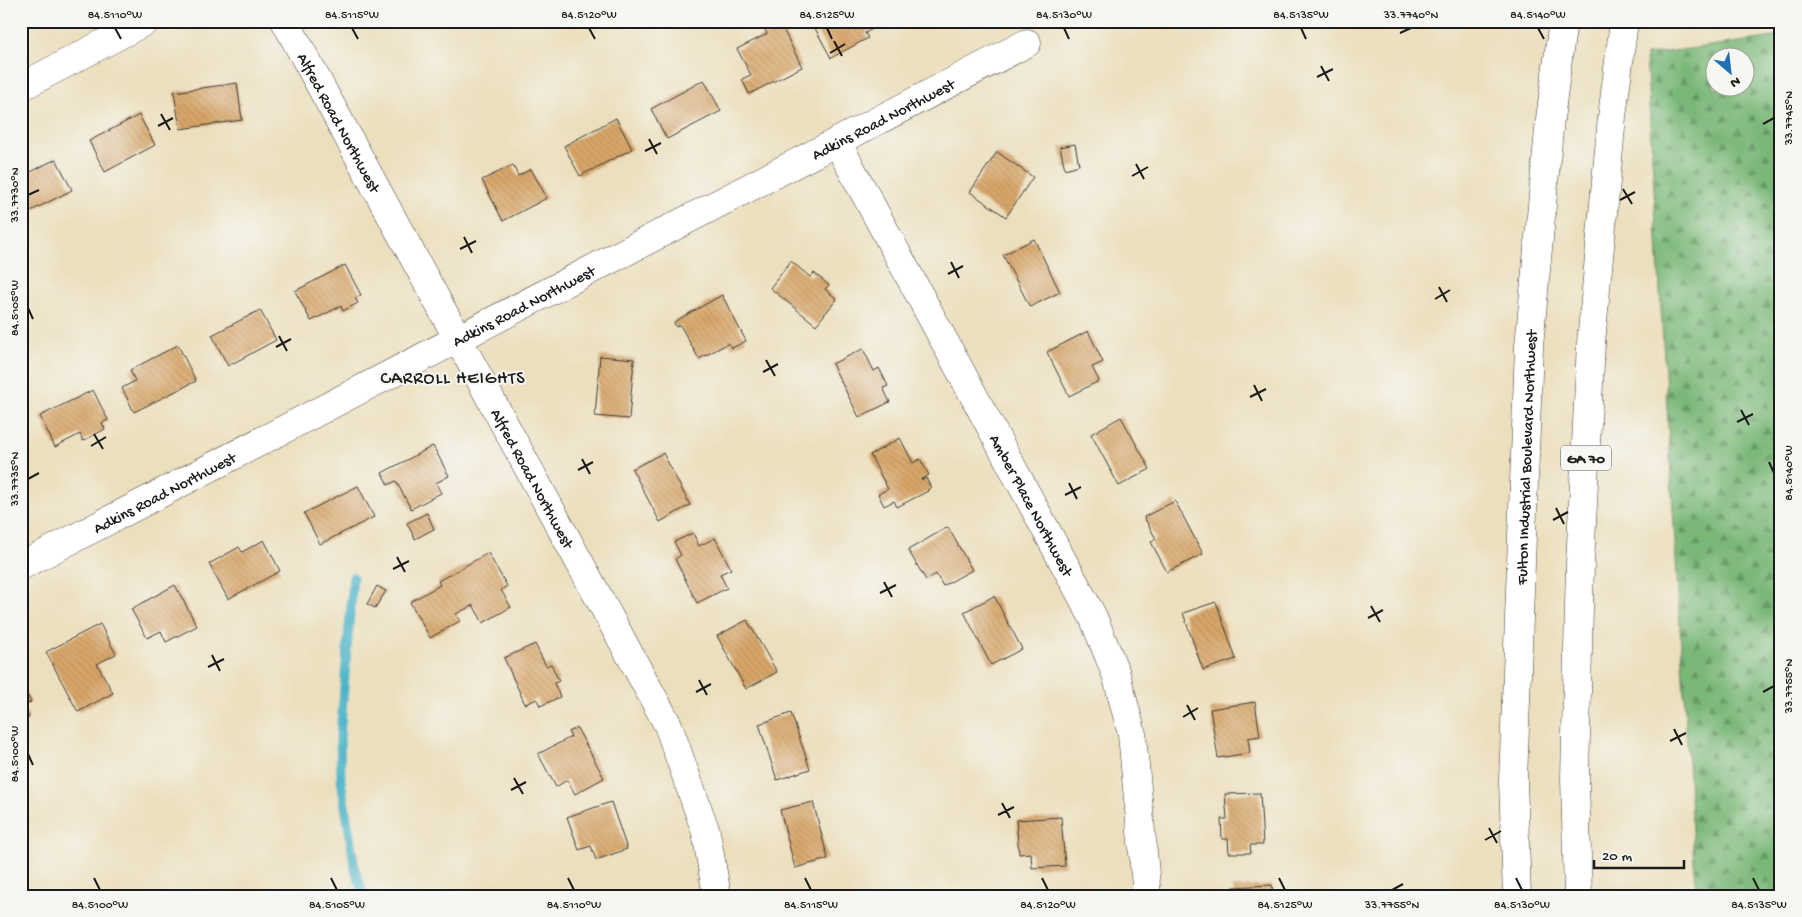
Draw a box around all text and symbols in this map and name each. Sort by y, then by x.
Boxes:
text: 84.5110°W [88,9,142,23]
text: 84.5115°W [325,9,379,23]
text: 84.5120°W [561,9,617,23]
text: 84.5125°W [800,9,854,23]
text: 84.5130°W [1036,9,1092,23]
text: 84.5135°W [1273,9,1329,23]
text: 33.7740°N [1383,9,1438,23]
text: 84.5140°W [1510,9,1566,23]
north arrow [1704,48,1754,98]
street label: Alfred Road Northwest [291,50,383,198]
text: N [1727,72,1743,91]
street label: Adkins Road Northwest [810,76,960,166]
text: 33.7745°N [1783,91,1797,146]
text: 33.7730°N [9,167,23,223]
street label: Adkins Road Northwest [450,262,601,353]
text: 84.5105°W [9,280,23,336]
street label: Fulton Industrial Boulevard Northwest [1514,328,1544,586]
district label: CARROLL HEIGHTS [380,369,526,390]
street label: Alfred Road Northwest [485,406,577,554]
street label: Amber Place Northwest [983,432,1076,582]
text: 84.5140°W [1783,445,1797,501]
road number: GA 70 [1561,446,1611,470]
street label: Adkins Road Northwest [91,449,241,540]
text: 33.7735°N [9,452,23,507]
text: 33.7755°N [1783,659,1797,714]
text: 84.5100°W [9,726,23,782]
scale bar [1594,837,1684,869]
text: 20 m [1602,848,1632,866]
text: 84.5100°W [72,899,128,913]
text: 84.5105°W [309,899,365,913]
text: 84.5110°W [547,899,601,913]
text: 84.5115°W [784,899,838,913]
text: 84.5120°W [1020,899,1076,913]
text: 84.5125°W [1258,899,1312,913]
text: 33.7755°N [1364,899,1419,913]
text: 84.5130°W [1494,899,1550,913]
text: 84.5135°W [1731,899,1787,913]

